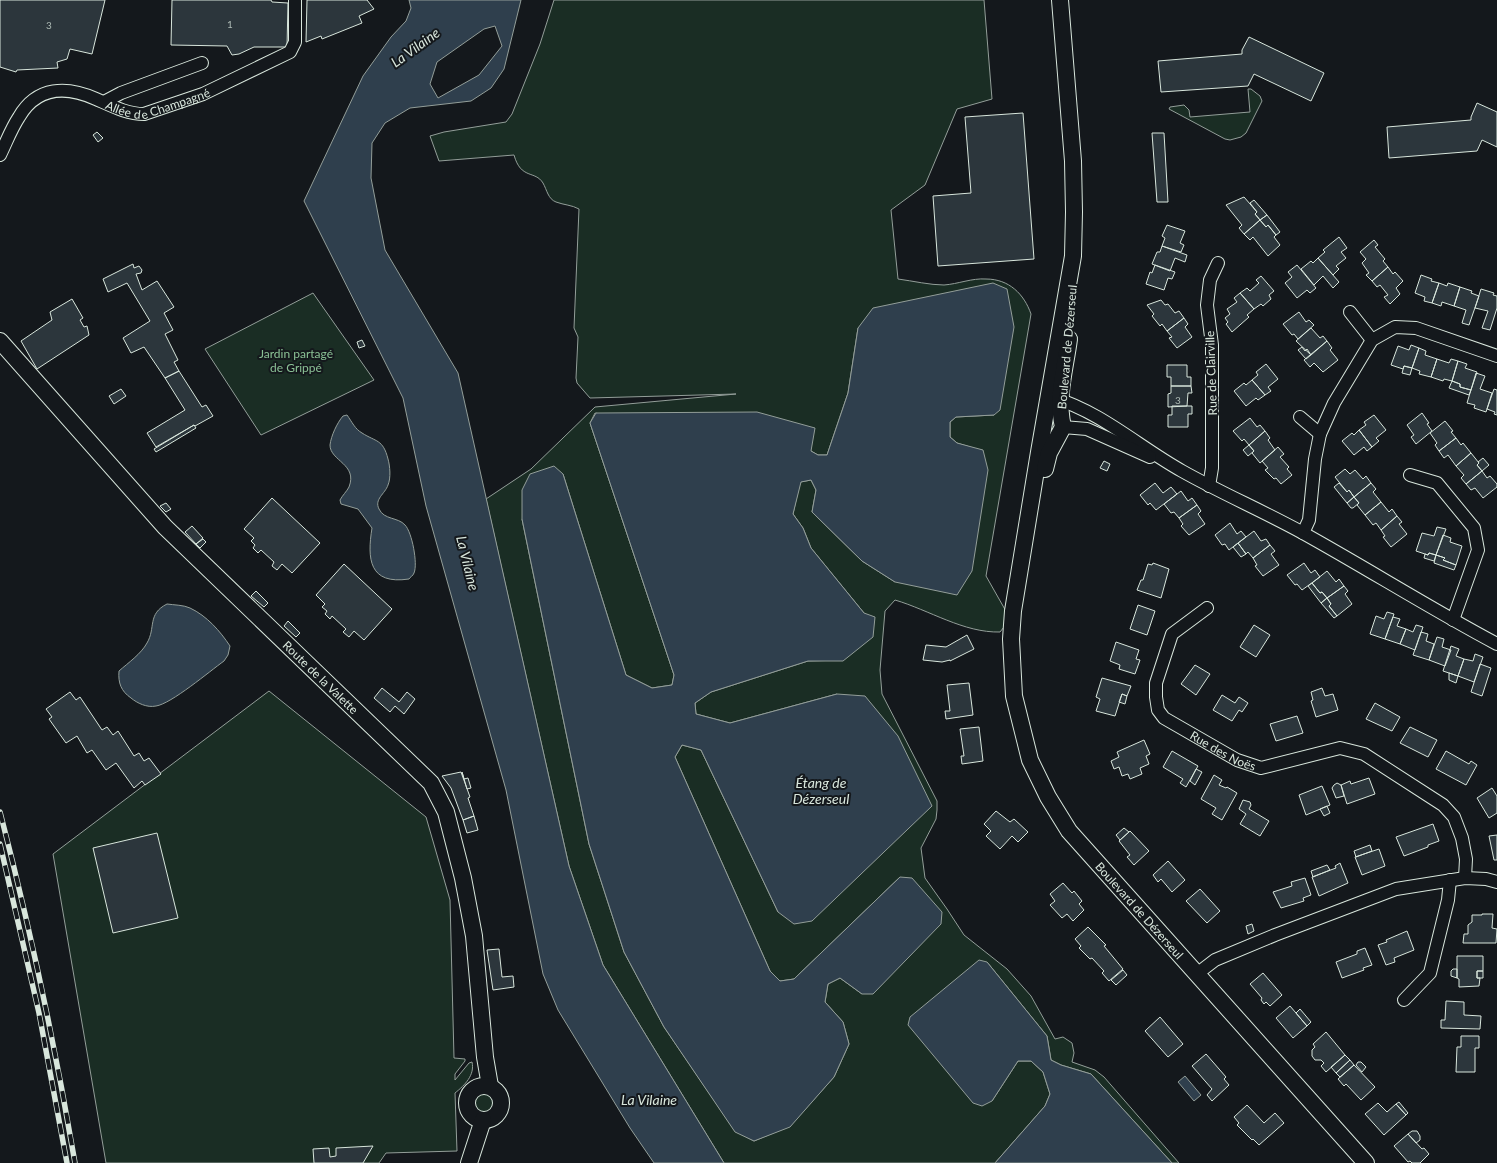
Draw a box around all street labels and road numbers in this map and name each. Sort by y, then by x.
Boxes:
street label: Allée de Champagné [103,84,212,122]
street label: Boulevard de Dézerseul [1054,284,1080,410]
street label: Rue de Clairville [1202,330,1220,416]
street label: Route de la Valette [280,637,362,717]
street label: Rue des Noës [1188,727,1258,773]
street label: Boulevard de Dézerseul [1093,859,1187,962]

